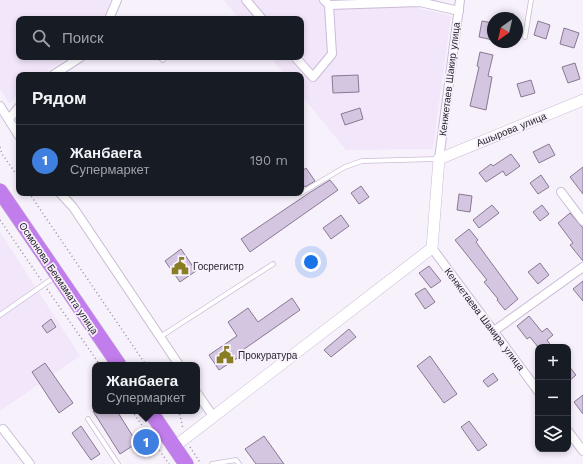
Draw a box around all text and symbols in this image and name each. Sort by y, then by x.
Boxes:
north arrow [487,12,523,48]
search box [16,16,304,60]
street label: Кенжетаев Шакир улица [437,21,462,136]
icon: search [30,27,52,49]
text: Поиск [62,29,104,47]
text: Рядом [32,88,87,108]
street label: Ашырова улица [475,110,548,149]
text: Жанбаега [70,144,142,162]
text: 1 [42,153,48,168]
text: 190 m [250,153,288,168]
text: Супермаркет [70,162,149,177]
street label: Осмонова Бекмамата улица [17,220,100,337]
your location [301,252,321,272]
public building icon: Госрегистр [170,256,190,276]
place label: Госрегистр [193,261,244,272]
street label: Кенжетаева Шакира улица [443,266,527,373]
map controls [535,344,571,452]
button: + [535,344,571,380]
public building icon: Прокуратура [215,345,235,365]
place label: Прокуратура [238,350,298,361]
popup [92,362,200,414]
text: Жанбаега [106,372,178,390]
button: − [535,380,571,416]
text: Супермаркет [106,390,186,405]
button: layers [535,416,571,452]
pin: 1 [133,427,159,457]

